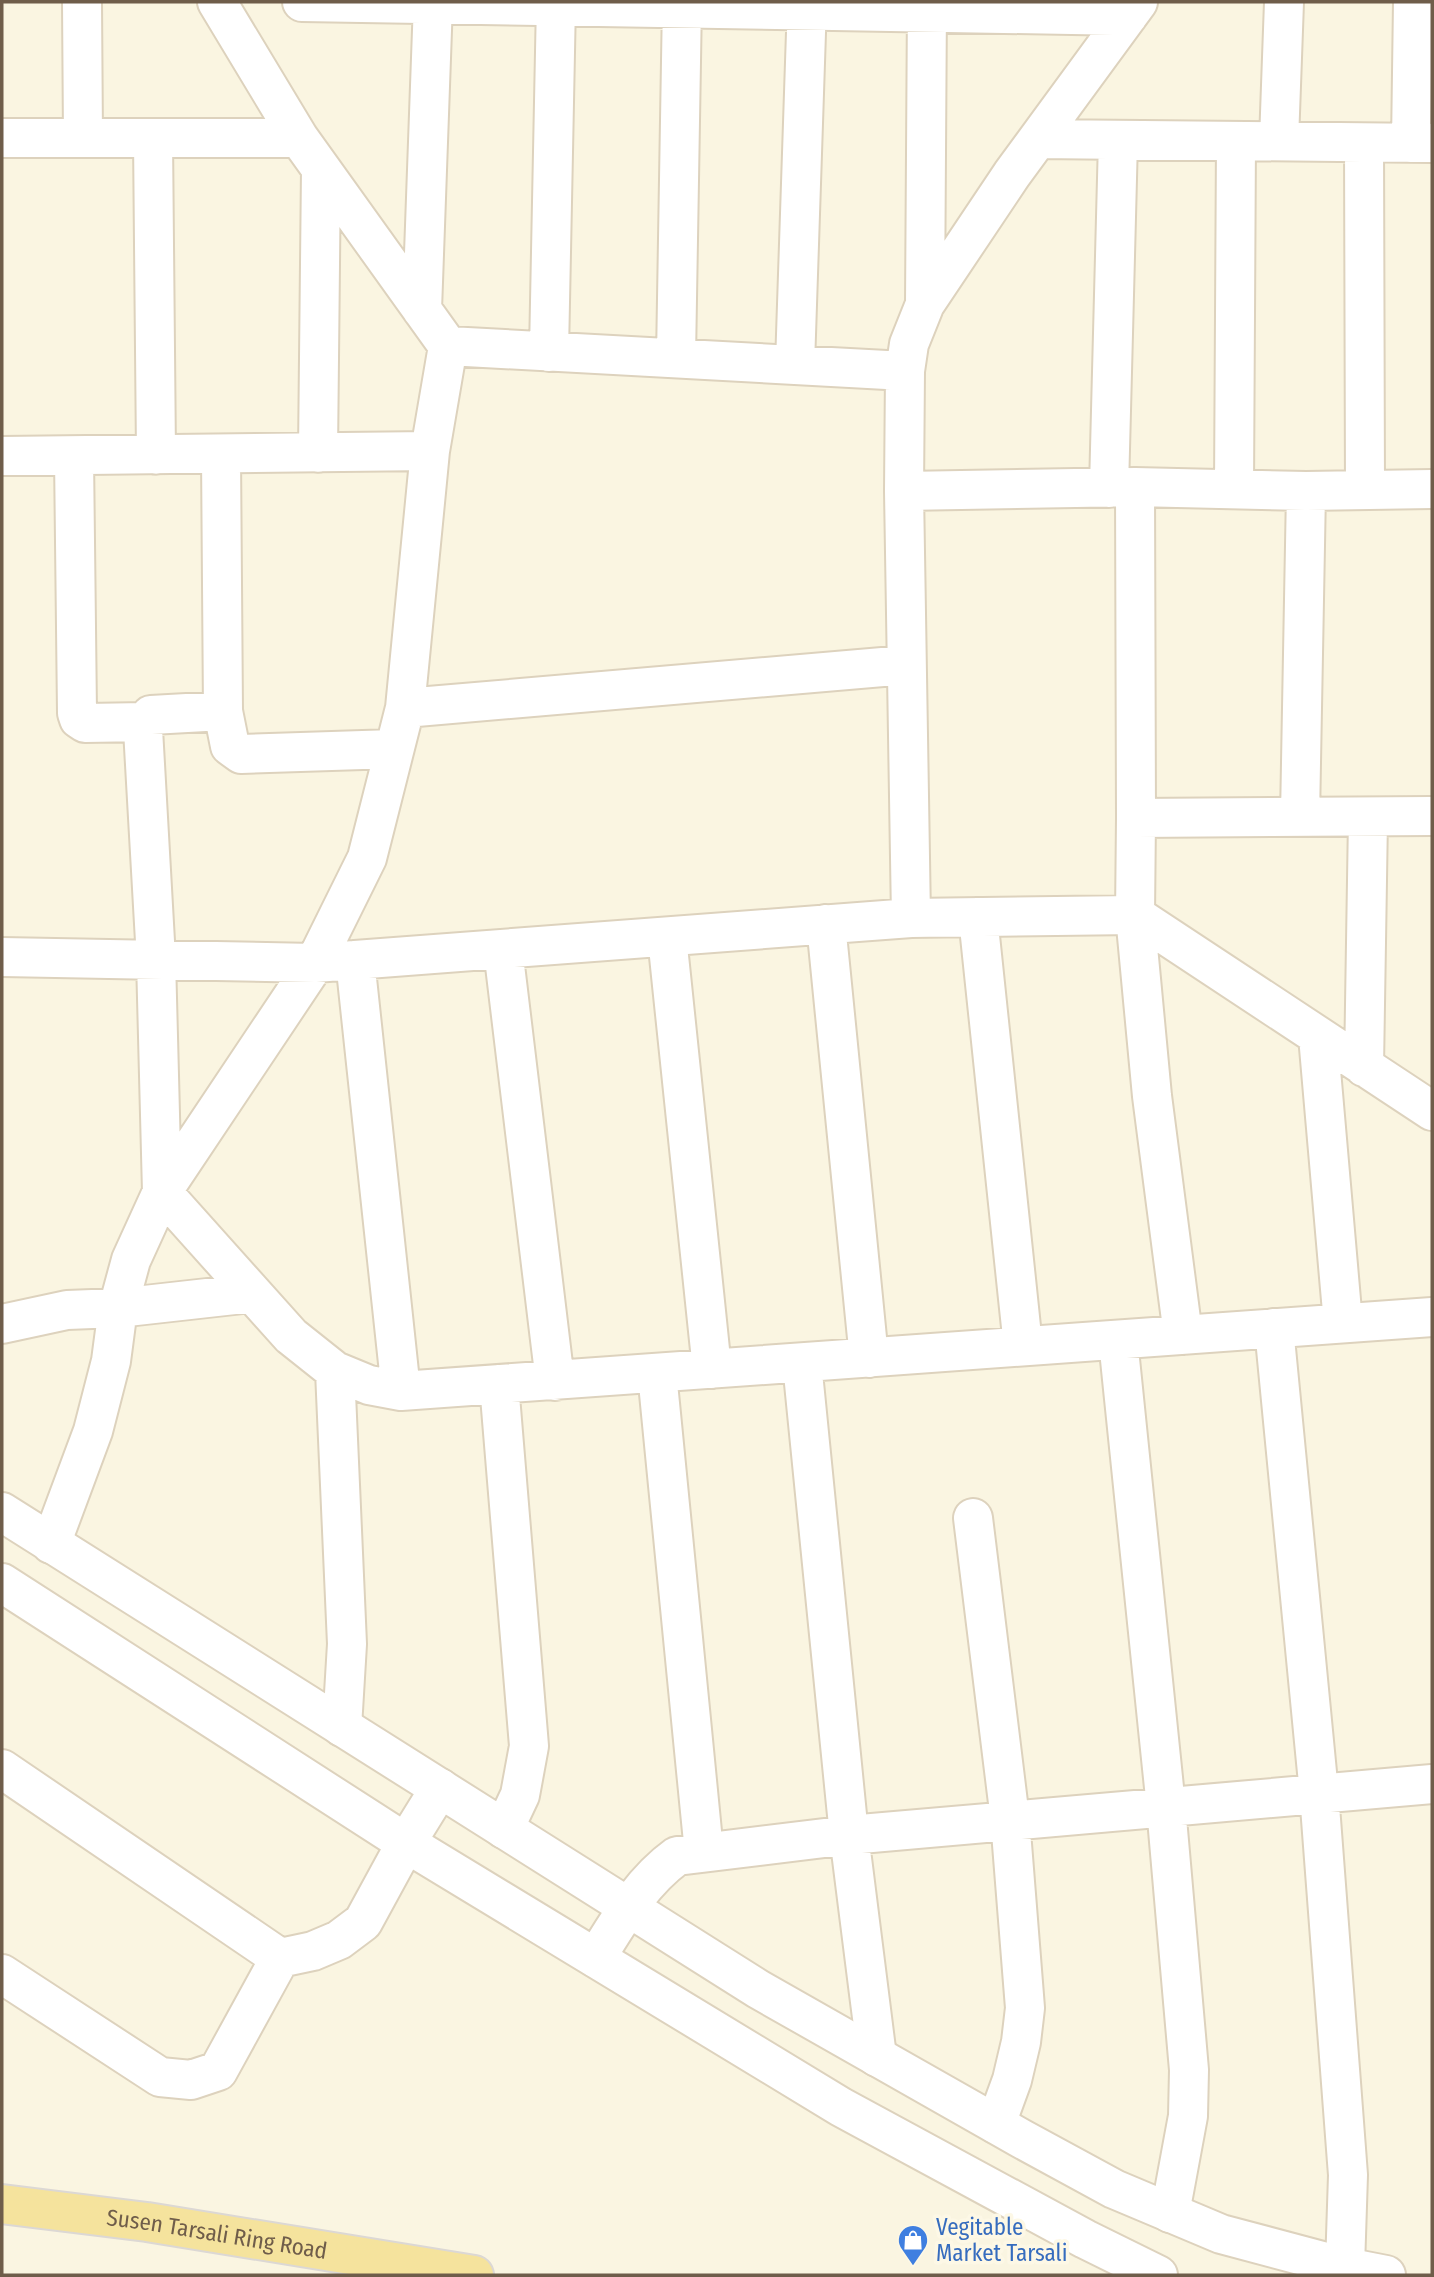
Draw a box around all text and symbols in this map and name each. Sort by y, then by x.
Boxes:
street label: Susen Tarsali Ring Road [105,2203,329,2265]
place label: Vegitable Market Tarsali [936,2213,1068,2267]
shop icon: Vegitable Market Tarsali [896,2223,930,2267]

